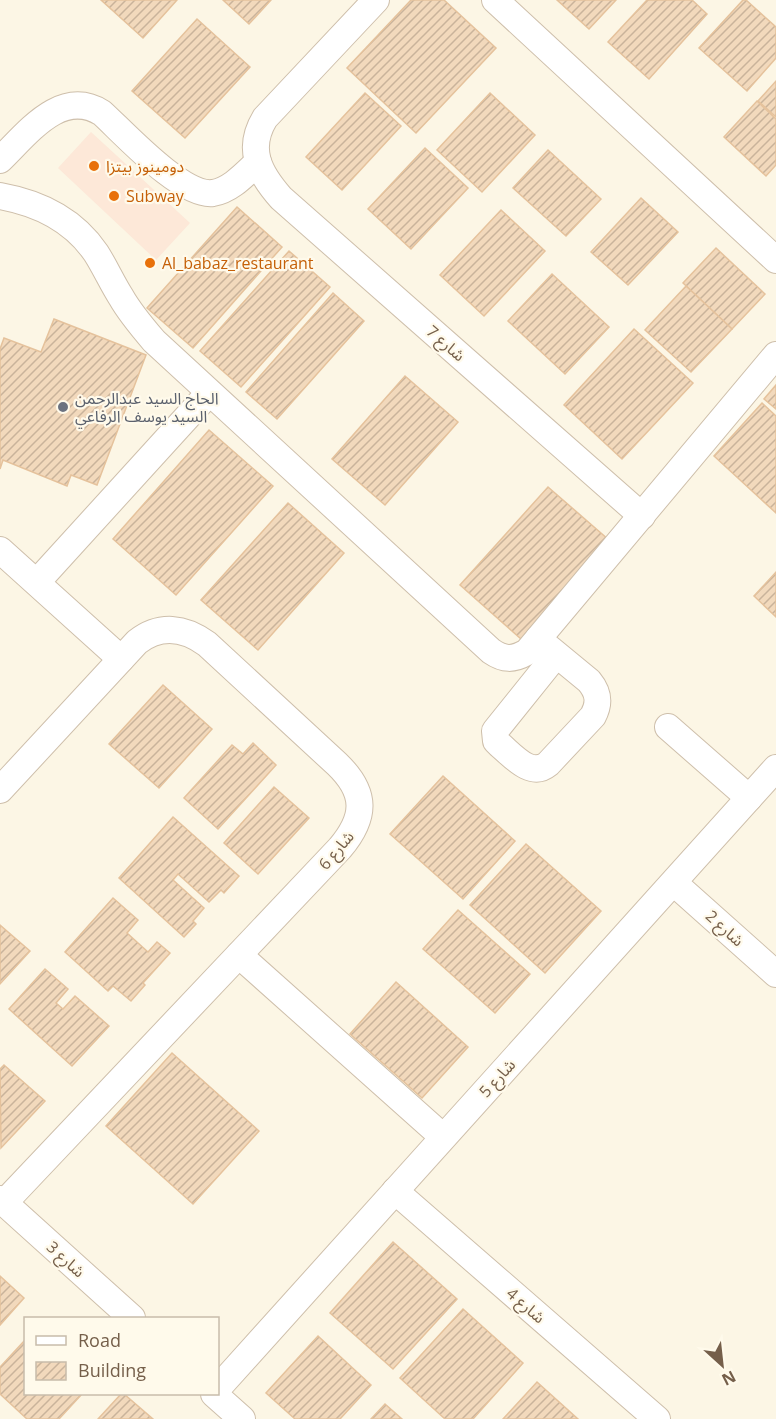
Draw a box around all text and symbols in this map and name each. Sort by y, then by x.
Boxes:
place label: دومينوز بيتزا [106,155,184,177]
marker: دومينوز بيتزا [87,159,101,173]
place label: Subway [126,185,185,207]
marker: Subway [107,189,121,203]
place label: Al_babaz_restaurant [162,252,314,274]
marker: Al_babaz_restaurant [143,256,157,270]
street label: شارع 7 [421,320,470,367]
place label: الحاج السيد عبدالرحمن السيد يوسف الرفاعي [75,387,218,429]
marker: الحاج السيد عبدالرحمن السيد يوسف الرفاعي [56,400,70,414]
street label: شارع 6 [313,826,360,875]
street label: شارع 2 [700,905,749,953]
street label: شارع 5 [474,1054,522,1103]
street label: شارع 3 [41,1236,90,1284]
street label: شارع 4 [501,1282,550,1329]
legend [24,1317,219,1395]
text: Road [78,1328,121,1352]
north arrow [692,1335,752,1395]
text: Building [78,1358,146,1382]
text: N [718,1366,740,1391]

